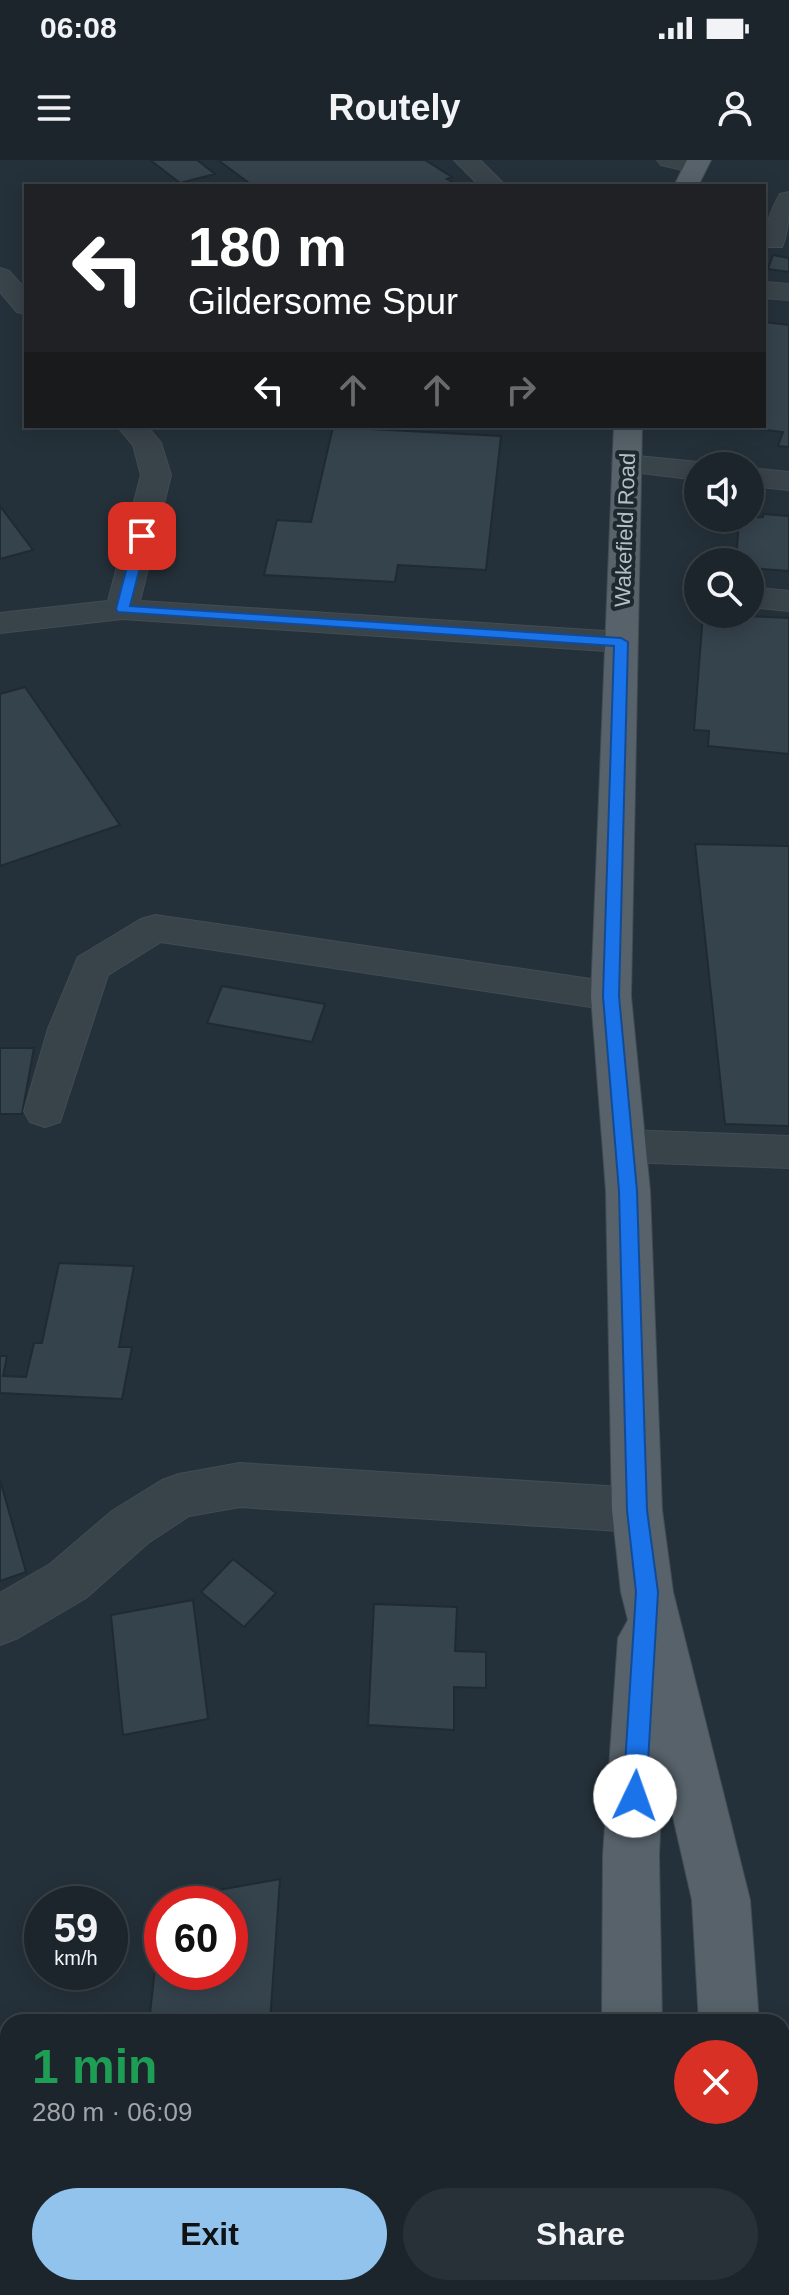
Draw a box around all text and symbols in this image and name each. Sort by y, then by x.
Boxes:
text: 06:08 [40,11,117,44]
icon: menu [32,86,76,130]
icon: person [713,86,757,130]
text: Routely [328,87,461,128]
text: 180 m [188,215,347,278]
icon: left [56,216,160,320]
text: Gildersome Spur [188,281,458,322]
icon: left [247,368,291,412]
icon: ahead [331,368,375,412]
icon: ahead [415,368,459,412]
icon: right [499,368,543,412]
street label: Wakefield Road [610,452,640,608]
map controls [684,452,764,628]
button: sound [684,452,764,532]
pin [108,502,176,570]
icon: arrive [120,514,164,558]
button: search [684,548,764,628]
position arrow [593,1754,677,1838]
speed limit sign: 60 [144,1886,248,1990]
text: 59 [54,1906,98,1950]
text: km/h [54,1947,98,1969]
text: 1 min [32,2040,157,2093]
button: close [674,2040,758,2124]
text: 280 m · 06:09 [32,2097,192,2127]
button: Exit [32,2188,387,2280]
button: Share [403,2188,758,2280]

